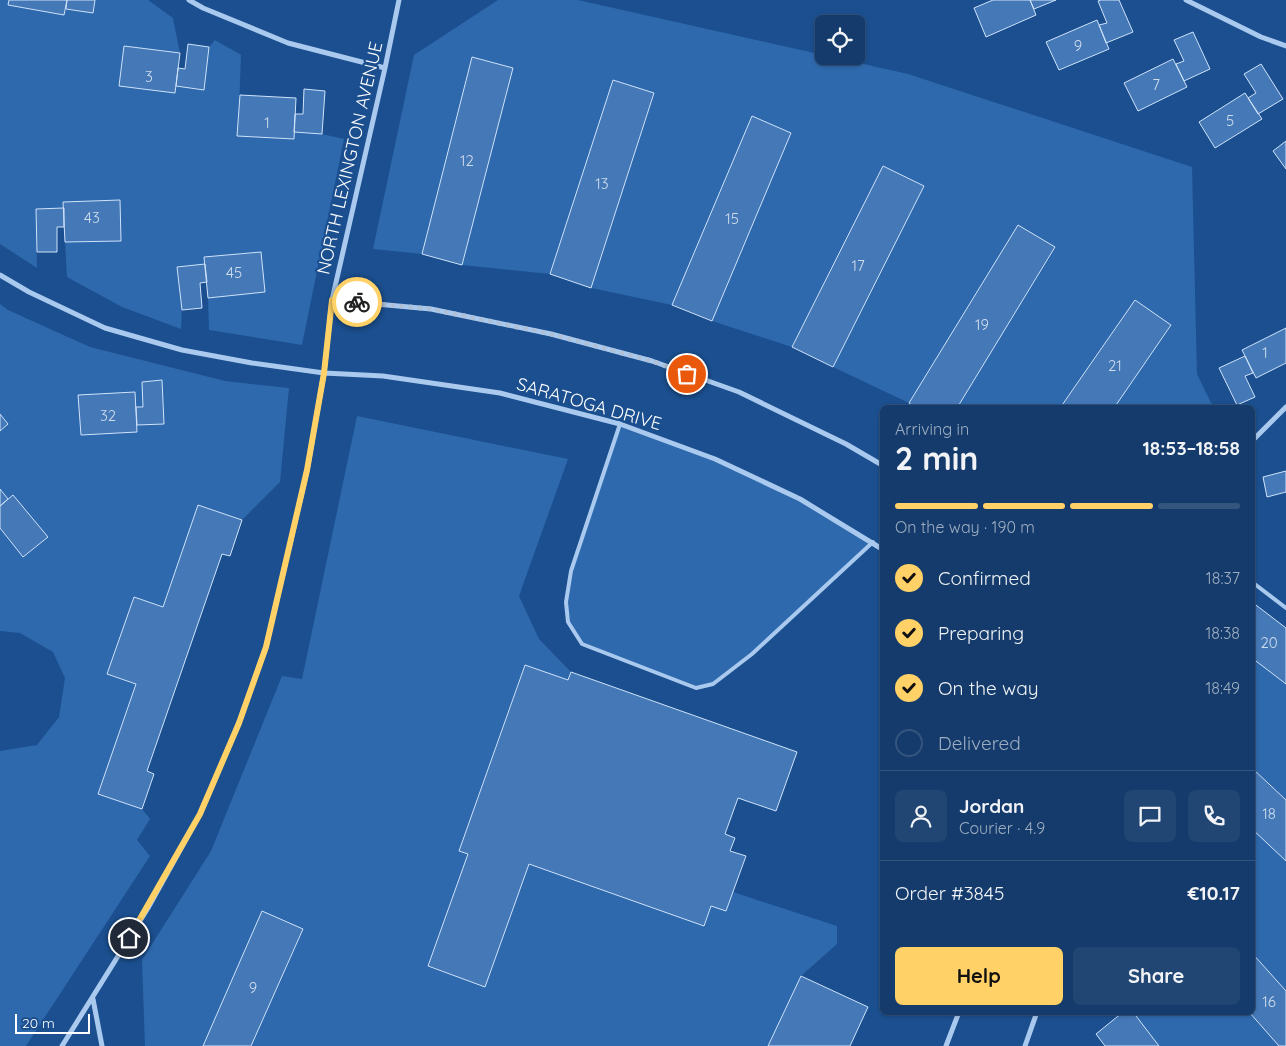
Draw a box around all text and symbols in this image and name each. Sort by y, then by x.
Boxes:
map controls [815,15,865,65]
button: locate [815,15,865,65]
house number: 9 [1074,36,1082,55]
street label: NORTH LEXINGTON AVENUE [311,39,388,277]
house number: 3 [145,67,153,86]
house number: 7 [1152,75,1160,94]
house number: 5 [1226,111,1234,130]
house number: 1 [264,113,270,132]
house number: 12 [460,151,474,170]
house number: 13 [595,174,609,193]
house number: 43 [84,208,100,227]
house number: 15 [725,209,739,228]
house number: 17 [851,256,865,275]
house number: 45 [226,263,242,282]
courier [332,277,382,327]
icon: bike [343,288,371,316]
house number: 19 [975,315,989,334]
house number: 1 [1262,343,1268,362]
pin [666,353,708,395]
house number: 21 [1108,356,1122,375]
icon: bag [673,360,701,388]
street label: SARATOGA DRIVE [514,372,664,435]
house number: 32 [100,406,116,425]
text: Arriving in [895,419,969,439]
text: 18:53–18:58 [1142,436,1240,460]
text: 2 min [895,438,978,478]
text: On the way · 190 m [895,517,1035,537]
icon: check [895,564,923,592]
text: Confirmed [938,566,1031,590]
text: 18:37 [1206,568,1240,588]
icon: check [895,619,923,647]
text: Preparing [938,621,1024,645]
text: 18:38 [1205,623,1240,643]
house number: 20 [1260,633,1278,652]
icon: check [895,674,923,702]
text: On the way [938,676,1039,700]
text: 18:49 [1205,678,1240,698]
text: Delivered [938,731,1021,755]
button: person [895,790,947,842]
button: chat [1124,790,1176,842]
button: phone [1188,790,1240,842]
text: Jordan [959,794,1024,818]
house number: 18 [1262,804,1276,823]
text: Courier · 4.9 [959,818,1045,838]
text: Order #3845 [895,881,1004,905]
text: €10.17 [1187,881,1240,905]
pin [108,917,150,959]
icon: home [115,924,143,952]
button: Help [895,947,1063,1005]
button: Share [1073,947,1240,1005]
house number: 9 [249,978,257,997]
house number: 16 [1262,992,1276,1011]
scale bar [15,1011,90,1034]
text: 20 m [22,1014,55,1032]

